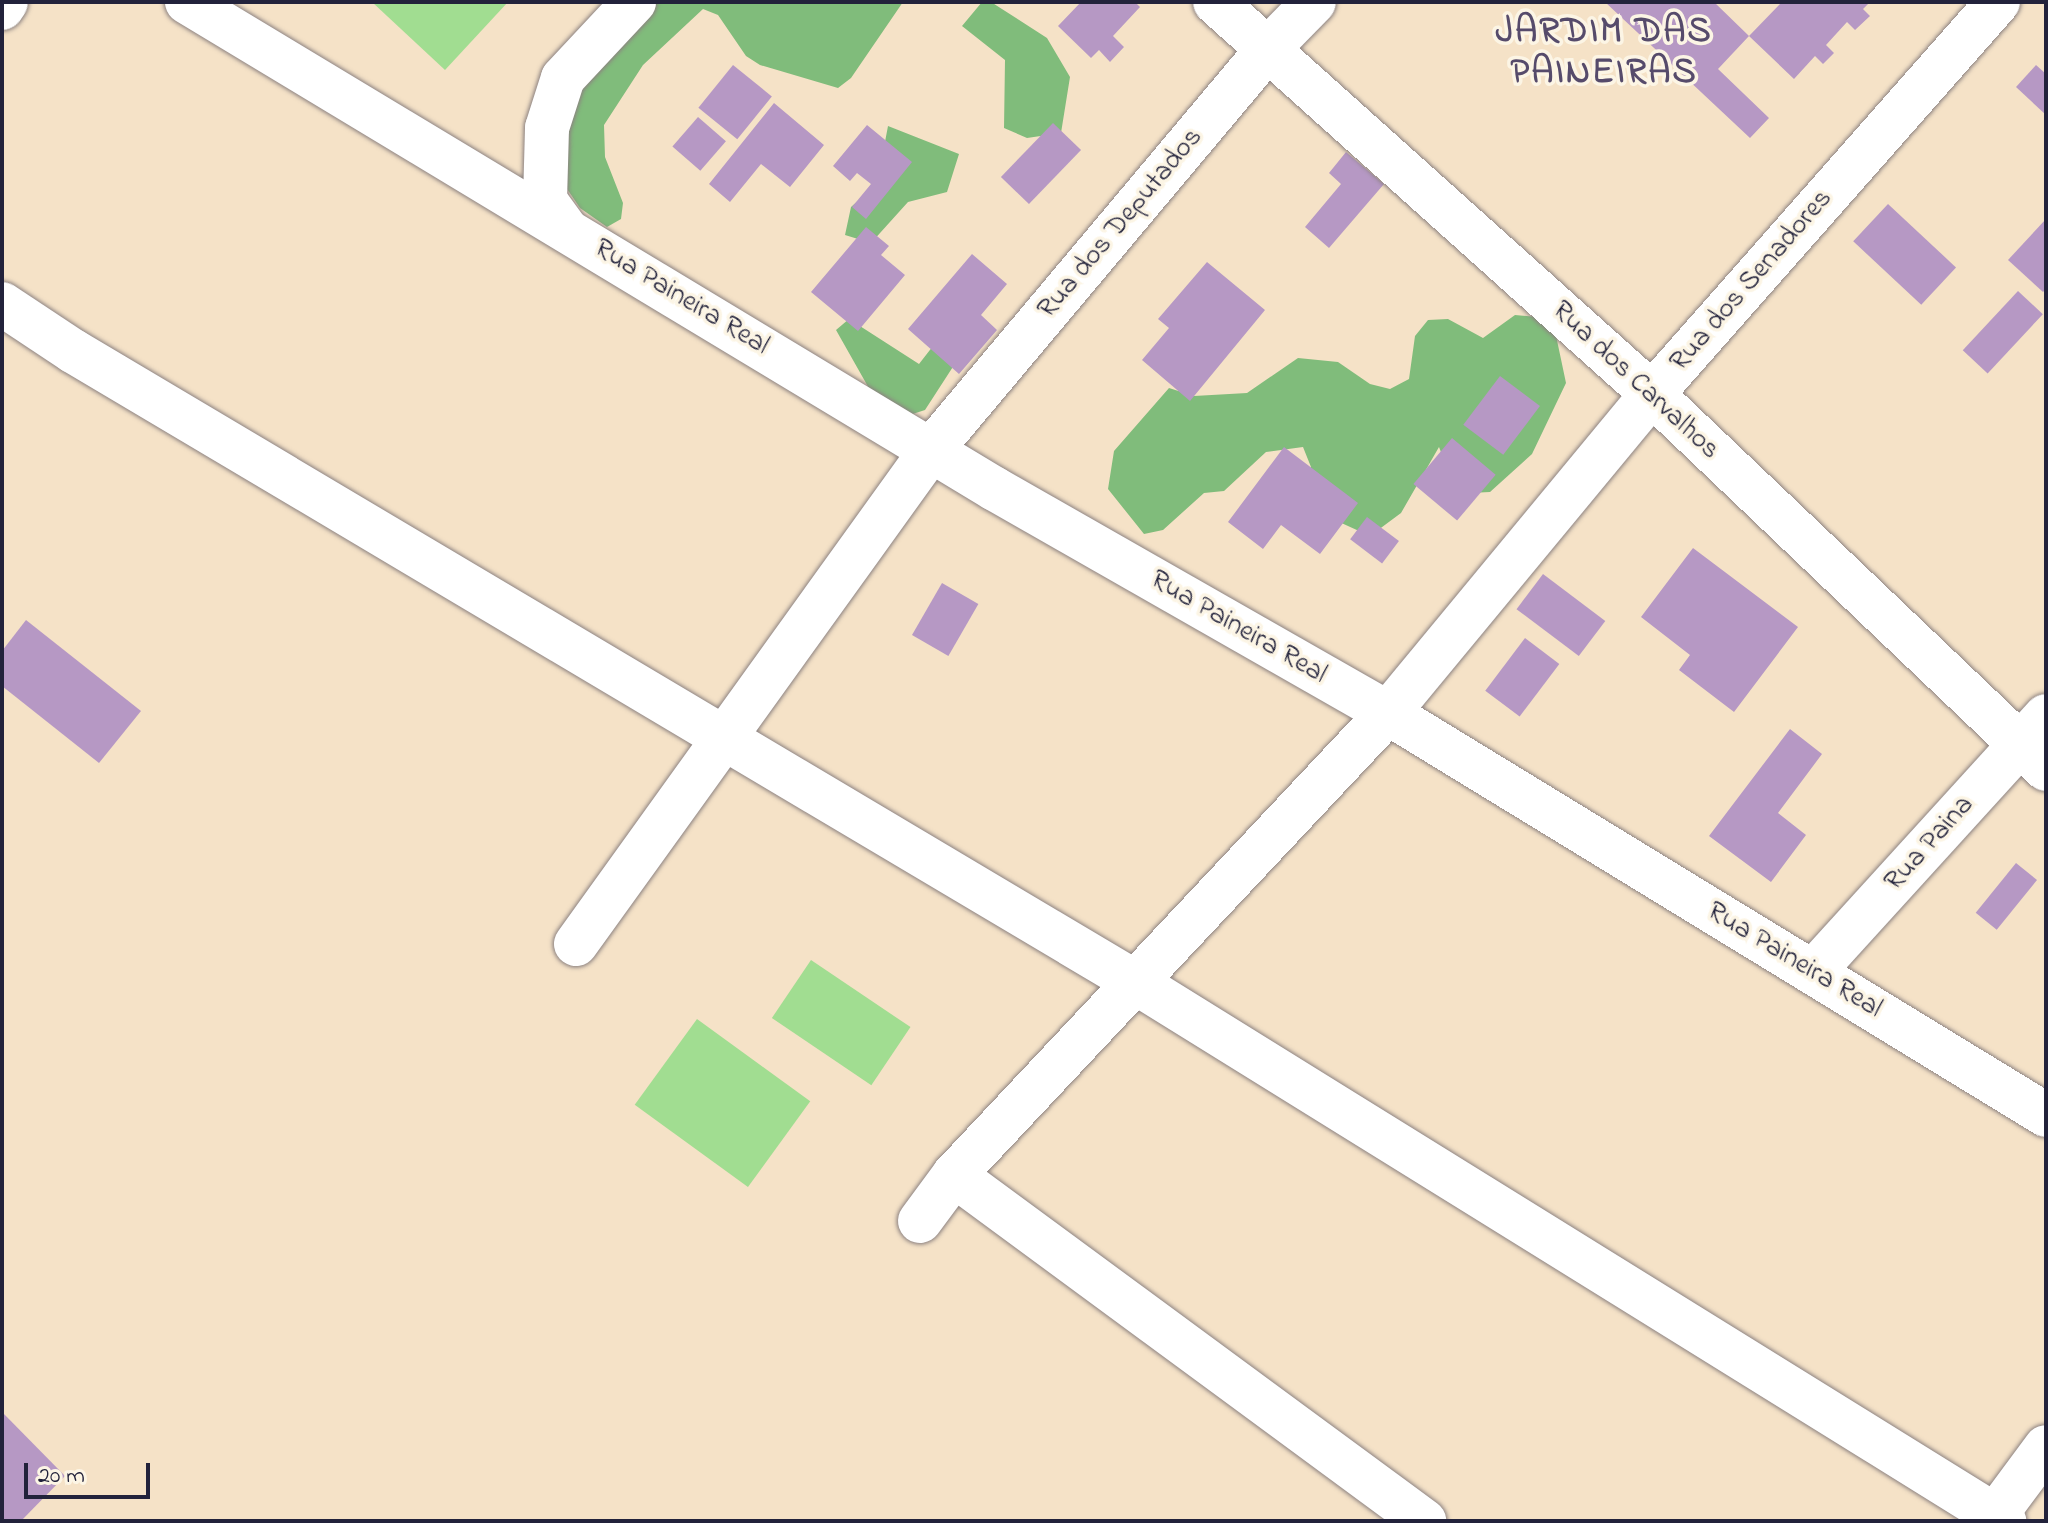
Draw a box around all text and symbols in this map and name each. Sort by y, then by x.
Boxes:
district label: JARDIM DAS PAINEIRAS [1495,10,1713,95]
street label: Rua dos Deputados [1032,122,1210,326]
street label: Rua dos Senadores [1664,183,1840,379]
street label: Rua Paineira Real [587,233,775,363]
street label: Rua dos Carvalhos [1544,295,1726,467]
street label: Rua Paineira Real [1144,564,1332,692]
street label: Rua Paina [1878,789,1982,899]
street label: Rua Paineira Real [1700,896,1888,1026]
scale bar [28,1447,154,1497]
text: 20 m [38,1459,85,1494]

